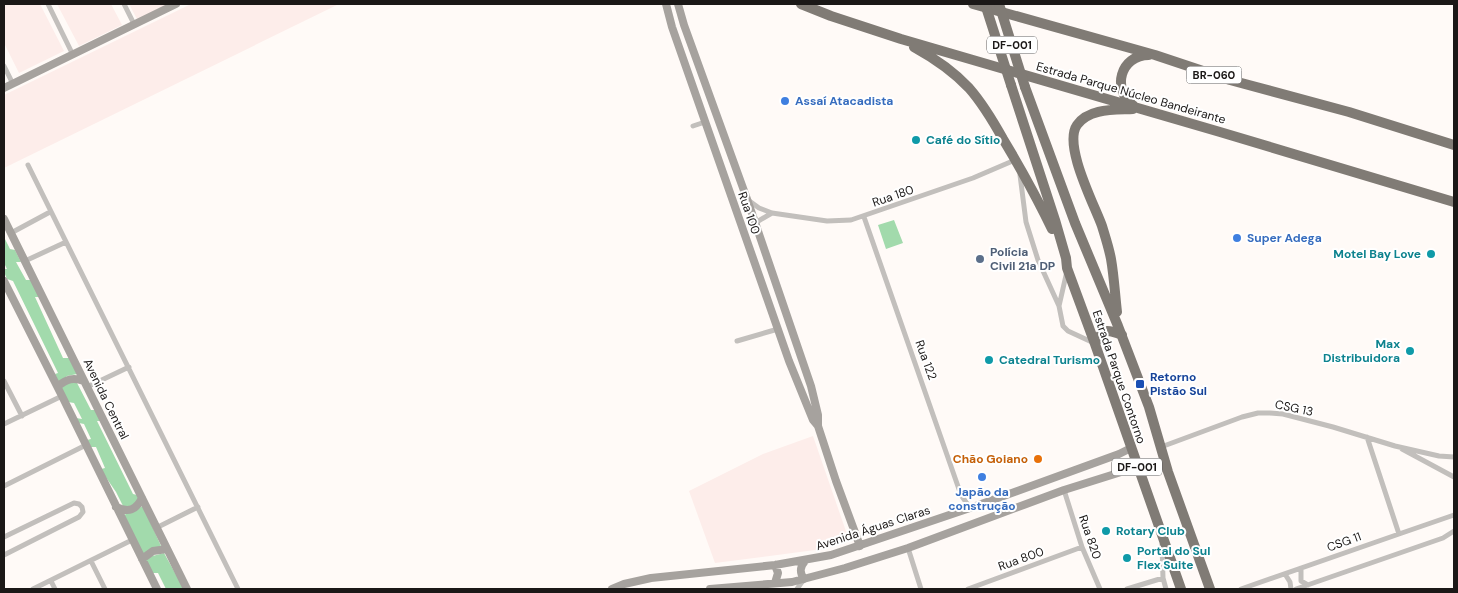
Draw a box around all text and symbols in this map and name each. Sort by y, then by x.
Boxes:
road number: DF-001 [987,36,1037,54]
street label: Estrada Parque Núcleo Bandeirante [1034,58,1228,128]
road number: BR-060 [1186,66,1242,84]
place label: Assaí Atacadista [795,93,893,109]
marker: Assaí Atacadista [779,95,791,107]
place label: Café do Sítio [926,132,1000,148]
marker: Café do Sítio [910,134,922,146]
street label: Rua 180 [870,181,916,211]
street label: Rua 100 [734,190,764,236]
place label: Super Adega [1247,230,1322,246]
marker: Super Adega [1231,232,1243,244]
place label: Polícia Civil 21a DP [990,244,1055,274]
place label: Motel Bay Love [1333,246,1421,262]
marker: Motel Bay Love [1425,248,1437,260]
marker: Polícia Civil 21a DP [974,253,986,265]
street label: Estrada Parque Contorno [1089,308,1149,446]
place label: Max Distribuidora [1323,336,1400,366]
street label: Rua 122 [911,338,941,382]
marker: Max Distribuidora [1404,345,1416,357]
place label: Catedral Turismo [999,352,1100,368]
marker: Catedral Turismo [983,354,995,366]
street label: Avenida Central [80,356,132,442]
place label: Retorno Pistão Sul [1150,369,1207,399]
marker: Retorno Pistão Sul [1134,378,1146,390]
street label: CSG 13 [1273,396,1315,420]
place label: Chão Goiano [953,451,1028,467]
marker: Chão Goiano [1032,453,1044,465]
road number: DF-001 [1112,458,1162,476]
marker: Japão da construção [976,471,988,483]
place label: Japão da construção [948,484,1016,514]
street label: Avenida Águas Claras [814,502,932,554]
street label: Rua 820 [1075,513,1105,561]
place label: Rotary Club [1116,523,1185,539]
marker: Rotary Club [1100,525,1112,537]
street label: CSG 11 [1325,528,1363,556]
street label: Rua 800 [996,543,1046,575]
place label: Portal do Sul Flex Suite [1137,543,1210,573]
marker: Portal do Sul Flex Suite [1121,552,1133,564]

